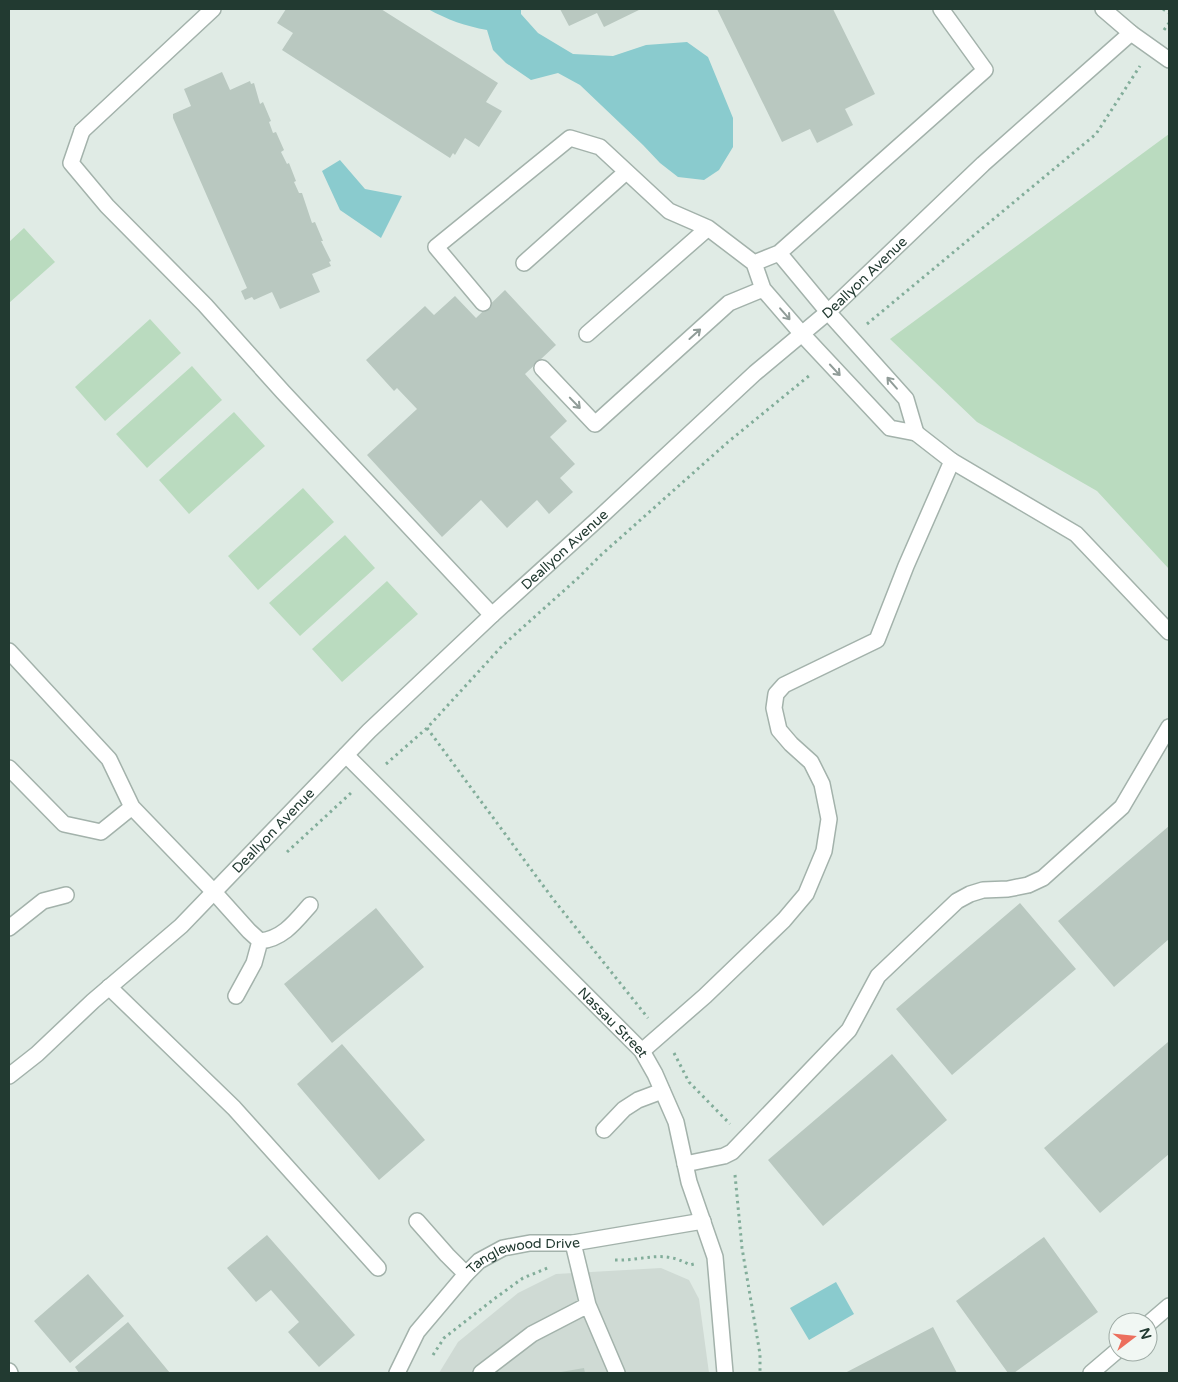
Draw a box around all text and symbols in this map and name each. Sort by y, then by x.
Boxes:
street label: Deallyon Avenue [819,233,911,322]
one-way arrow [779,308,790,321]
one-way arrow [688,328,701,340]
one-way arrow [829,363,841,376]
one-way arrow [886,377,898,390]
one-way arrow [569,397,581,409]
street label: Deallyon Avenue [518,506,612,593]
street label: Deallyon Avenue [229,785,318,877]
street label: Nassau Street [574,984,652,1061]
street label: Tanglewood Drive [463,1234,581,1278]
north arrow [1108,1312,1158,1362]
text: N [1135,1326,1155,1341]

